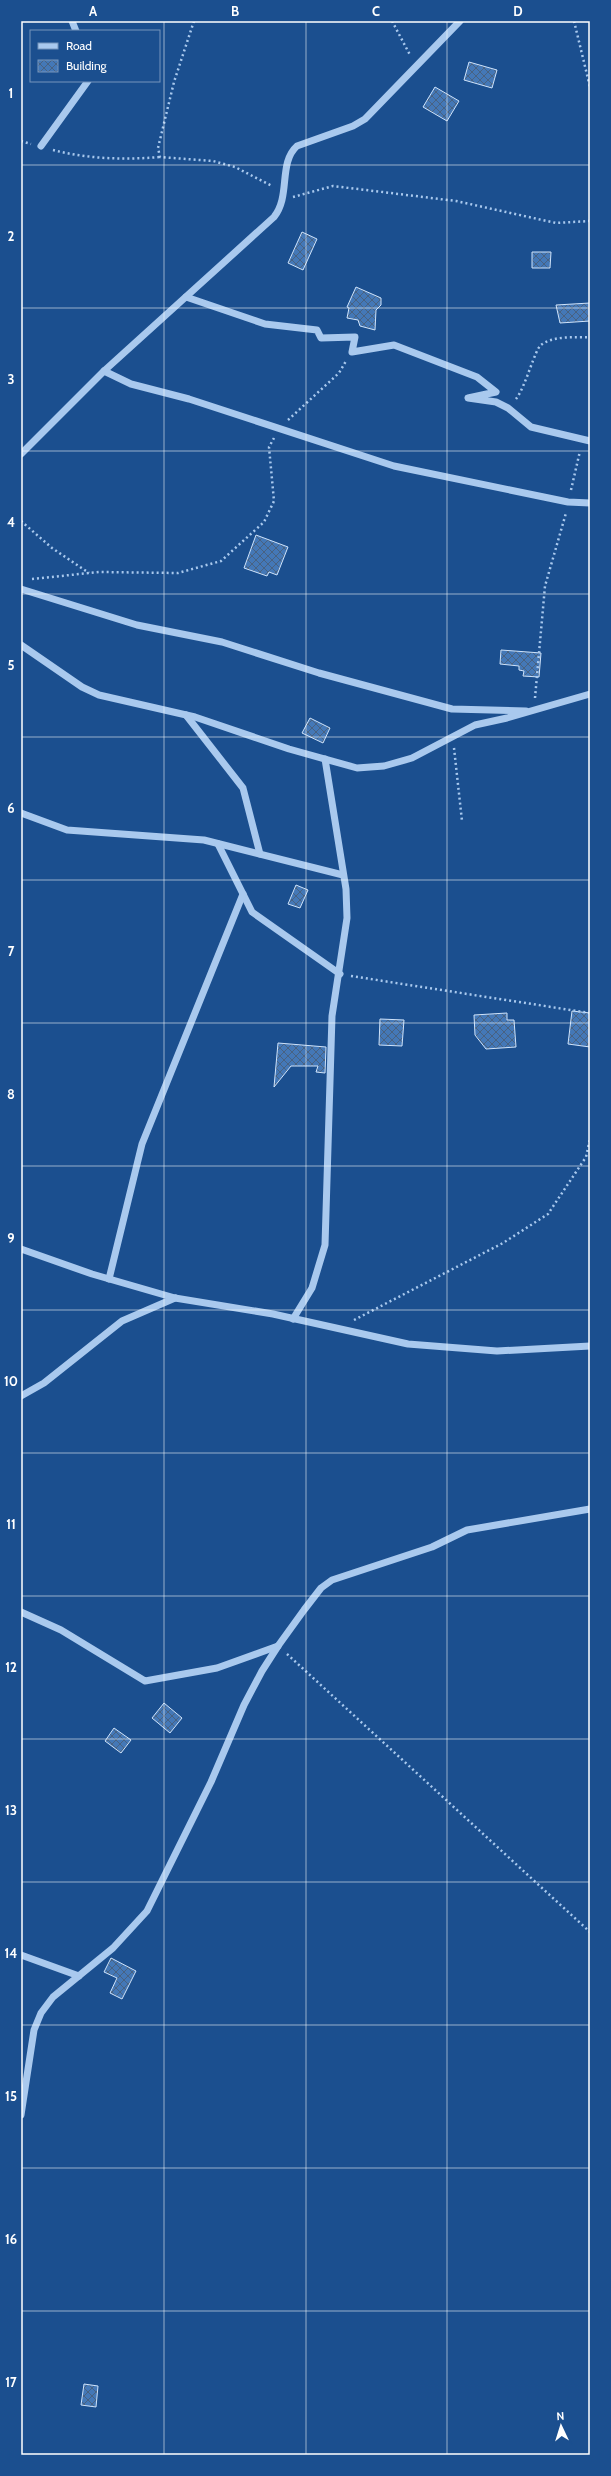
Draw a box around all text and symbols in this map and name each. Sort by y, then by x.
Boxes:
text: A [89,3,98,19]
text: B [231,3,239,19]
text: C [372,3,380,19]
text: D [513,3,523,19]
legend [30,30,160,82]
text: Road [66,38,92,53]
text: Building [66,58,108,73]
text: 1 [9,85,13,101]
text: 2 [8,228,15,244]
text: 3 [7,371,15,387]
text: 4 [7,514,15,530]
text: 5 [8,657,15,673]
text: 6 [7,800,15,816]
text: 7 [8,943,15,959]
text: 8 [7,1086,15,1102]
text: 9 [7,1230,15,1246]
text: 10 [4,1373,18,1389]
text: 11 [6,1516,16,1532]
text: 12 [5,1659,17,1675]
text: 13 [5,1802,17,1818]
text: 14 [5,1945,17,1961]
text: 15 [5,2088,17,2104]
text: 16 [5,2231,17,2247]
text: 17 [5,2374,17,2390]
north arrow [541,2406,581,2446]
text: N [556,2409,565,2423]

